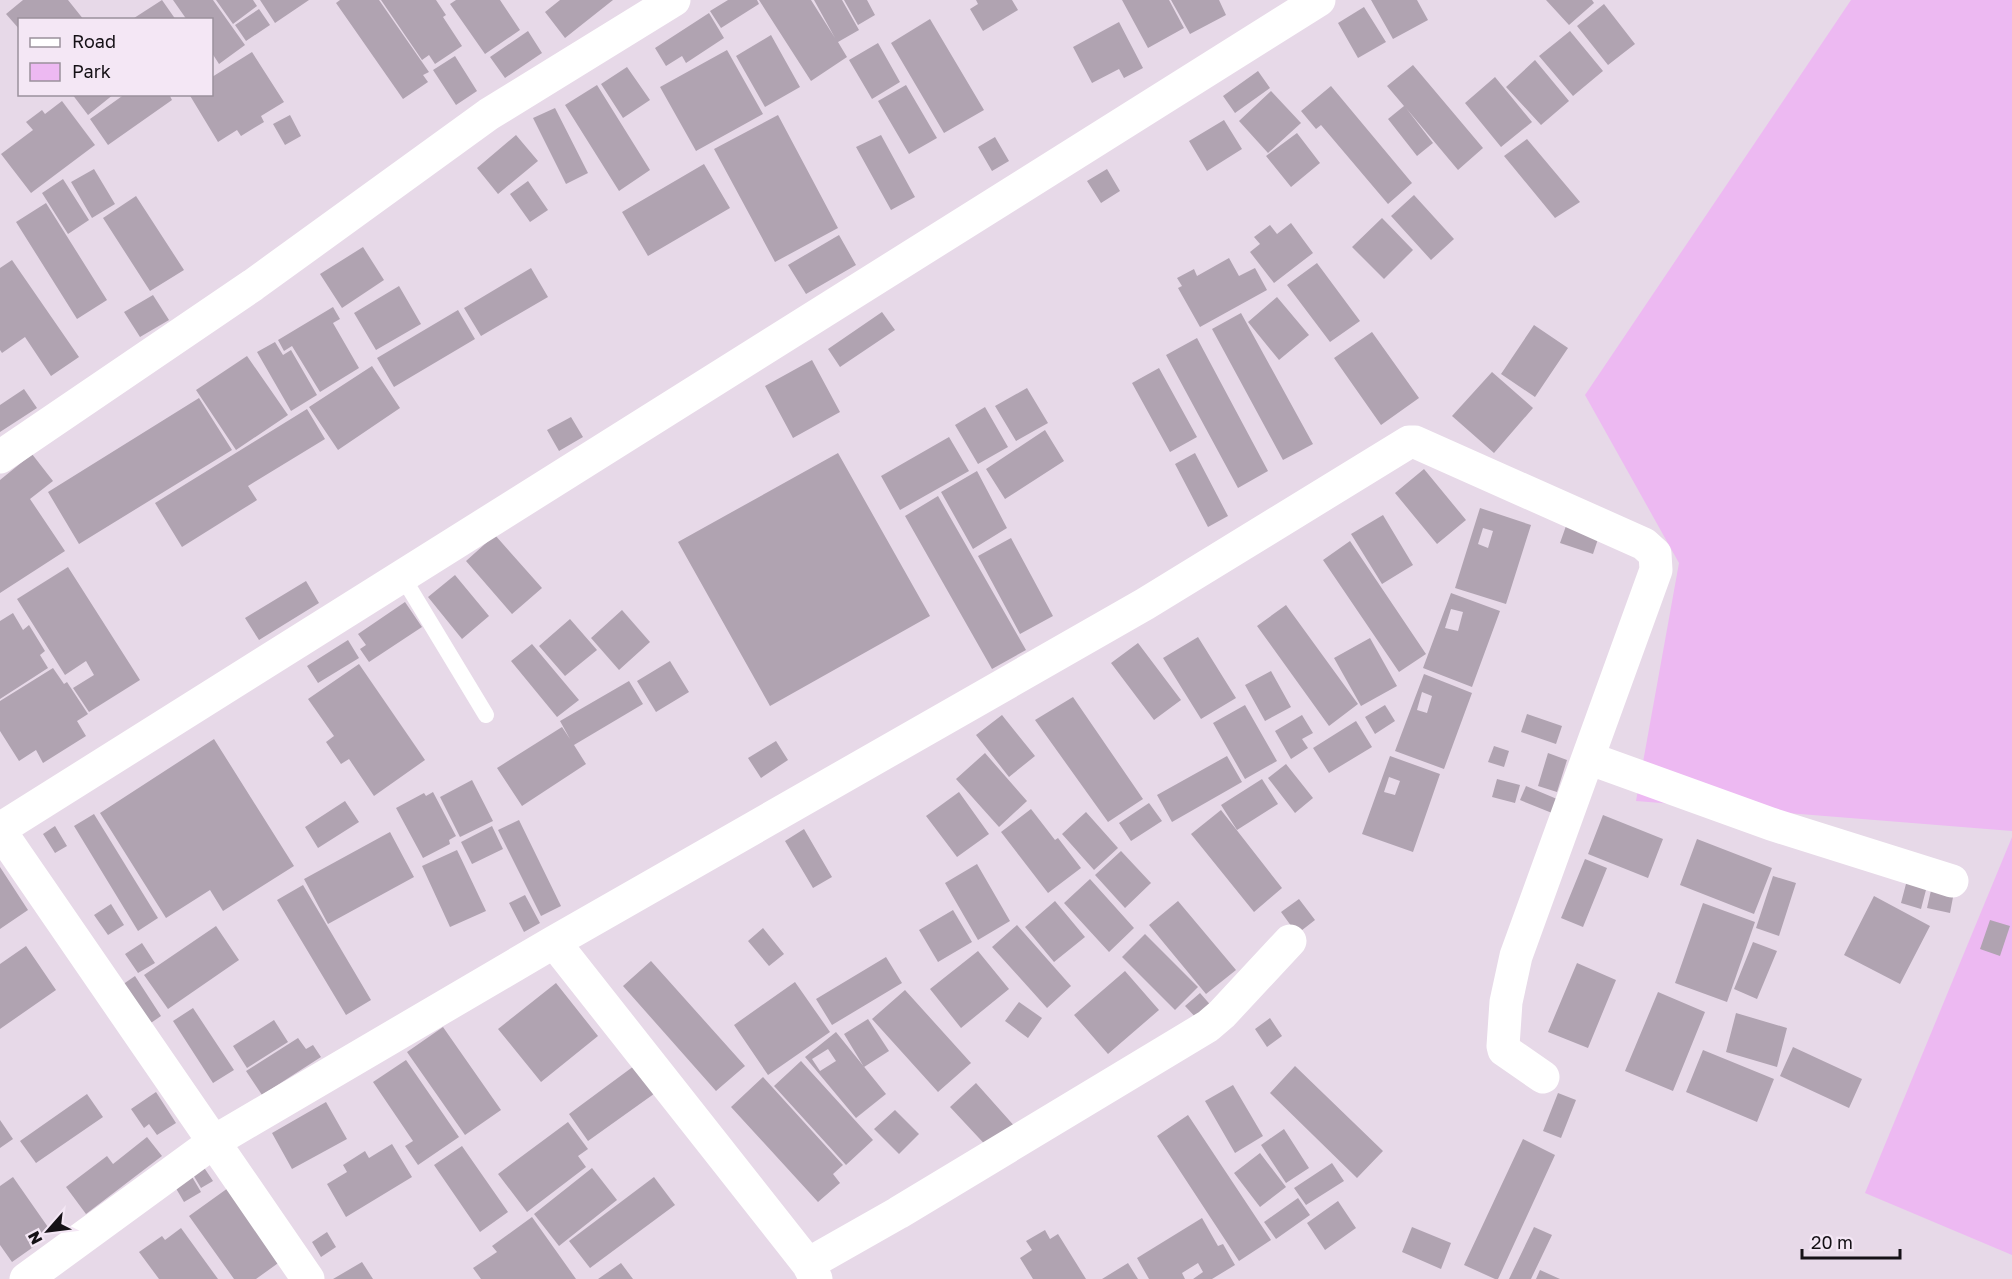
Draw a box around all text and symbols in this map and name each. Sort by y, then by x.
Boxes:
legend [18,18,213,96]
text: Road [72,30,116,52]
text: Park [72,60,111,82]
north arrow [18,1201,78,1261]
scale bar [1802,1222,1900,1260]
text: N [23,1228,46,1248]
text: 20 m [1811,1231,1853,1253]

